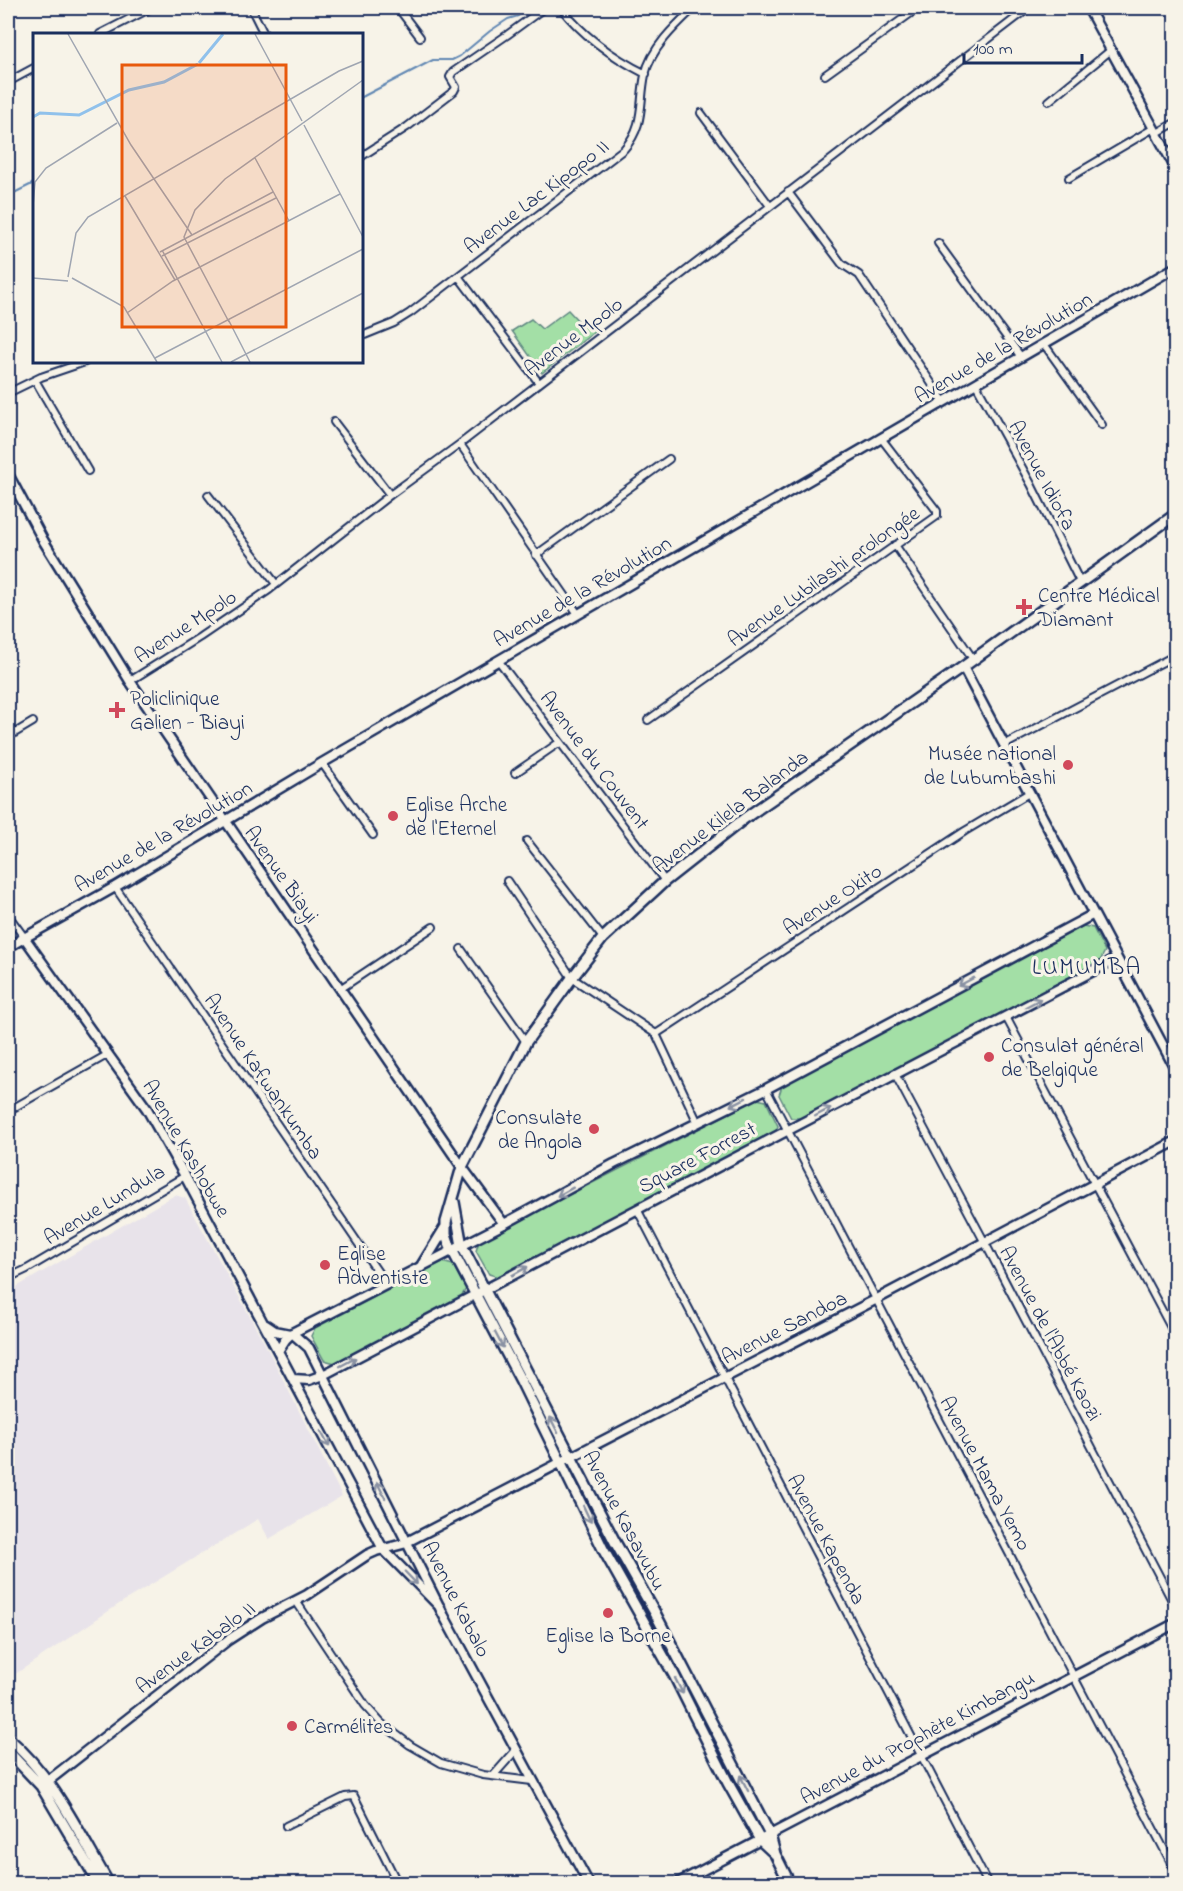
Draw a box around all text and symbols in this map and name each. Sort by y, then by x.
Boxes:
scale bar [964,27,1082,65]
inset map [33,33,363,363]
text: 100 m [973,37,1013,63]
street label: Avenue Lac Kipopo II [458,133,616,262]
street label: Avenue de la Révolution [909,285,1099,412]
street label: Avenue Mpolo [518,290,630,385]
street label: Avenue Idiofa [1000,416,1083,536]
street label: Avenue Lubilashi prolongée [722,499,928,657]
street label: Avenue de la Révolution [488,529,678,656]
place label: Centre Médical Diamant [1037,582,1159,636]
street label: Avenue Mpolo [129,583,243,672]
marker: Centre Médical Diamant [1015,598,1033,616]
place label: Policlinique Galien - Biayi [130,685,245,741]
street label: Avenue du Couvent [531,685,656,837]
marker: Policlinique Galien - Biayi [108,701,126,719]
place label: Musée national de Lubumbashi [924,740,1056,794]
street label: Avenue Kilela Balanda [647,744,816,881]
marker: Musée national de Lubumbashi [1061,758,1075,772]
street label: Avenue de la Révolution [69,774,259,901]
place label: Eglise Arche de l'Eternel [405,791,508,845]
marker: Eglise Arche de l'Eternel [386,809,400,823]
street label: Avenue Biayi [234,820,325,931]
street label: Avenue Okito [778,857,889,944]
district label: LUMUMBA [1032,951,1142,986]
one-way arrow [958,977,976,988]
street label: Avenue Kafwankumba [195,988,329,1166]
one-way arrow [1024,997,1042,1008]
place label: Consulat général de Belgique [1001,1032,1144,1088]
marker: Consulat général de Belgique [982,1050,996,1064]
street label: Avenue Kashobwe [134,1074,237,1224]
one-way arrow [730,1097,748,1109]
place label: Consulate de Angola [495,1104,583,1160]
one-way arrow [814,1106,831,1118]
street label: Square Forrest [634,1115,762,1202]
marker: Consulate de Angola [587,1122,601,1136]
street label: Avenue Lundula [39,1158,171,1254]
one-way arrow [557,1186,574,1198]
place label: Eglise Adventiste [337,1240,429,1294]
street label: Avenue de l'Abbé Kaozi [990,1241,1108,1427]
marker: Eglise Adventiste [318,1258,332,1272]
one-way arrow [511,1264,528,1276]
street label: Avenue Sandoa [717,1284,853,1373]
one-way arrow [493,1331,505,1348]
one-way arrow [339,1356,356,1368]
street label: Avenue Mama Yemo [931,1391,1038,1557]
one-way arrow [548,1417,560,1434]
one-way arrow [320,1430,332,1448]
street label: Avenue Kasavubu [574,1446,673,1596]
street label: Avenue Kapenda [778,1469,872,1611]
one-way arrow [375,1481,386,1499]
one-way arrow [582,1505,594,1523]
street label: Avenue Kabalo [413,1537,497,1663]
one-way arrow [404,1571,419,1586]
street label: Avenue Kabalo II [130,1595,262,1702]
marker: Eglise la Borne [601,1606,615,1620]
place label: Eglise la Borne [545,1622,671,1654]
street label: Avenue du Prophète Kimbangu [795,1664,1041,1815]
one-way arrow [674,1676,686,1694]
place label: Carmélites [304,1713,394,1743]
marker: Carmélites [285,1719,299,1733]
one-way arrow [737,1774,749,1792]

